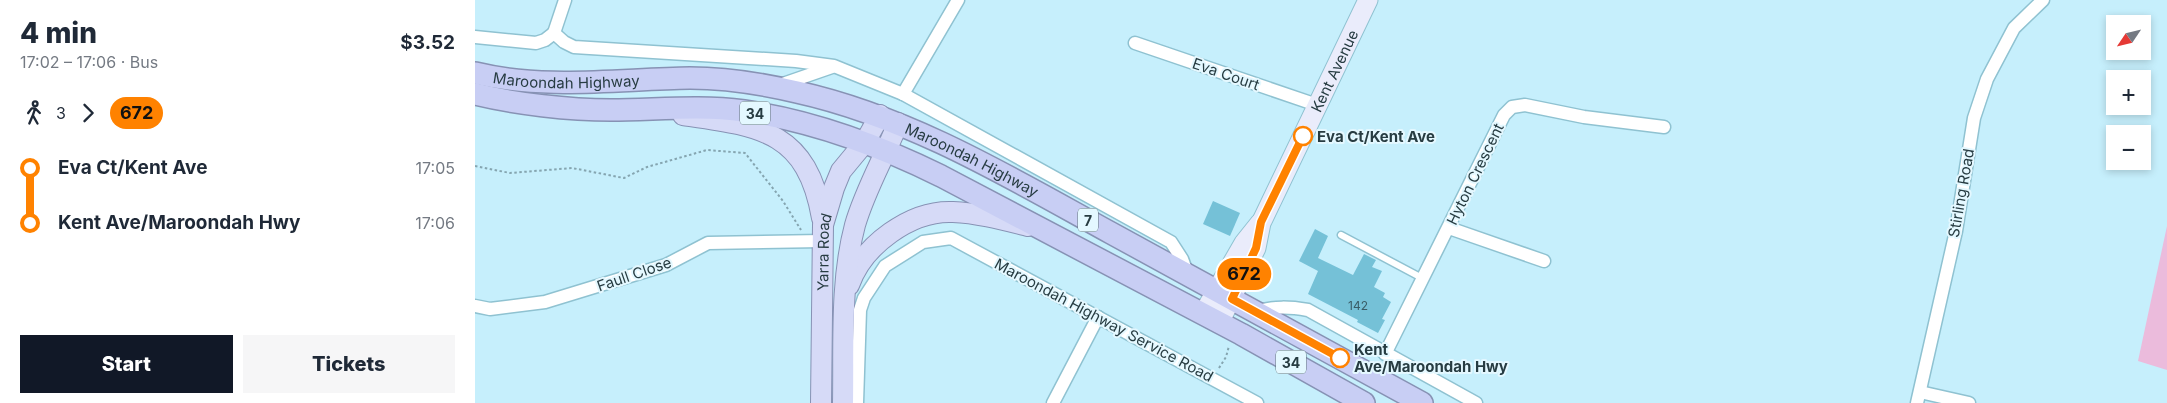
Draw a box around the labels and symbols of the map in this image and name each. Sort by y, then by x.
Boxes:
north arrow [2106,15,2151,60]
street label: Kent Avenue [1306,27,1362,115]
street label: Eva Court [1190,54,1262,94]
street label: Maroondah Highway [492,67,641,92]
road number: 34 [740,102,770,125]
street label: Maroondah Highway [902,119,1043,201]
street label: Hyton Crescent [1442,120,1508,228]
marker: Eva Ct/Kent Ave [1293,126,1313,146]
place label: Eva Ct/Kent Ave [1317,127,1435,146]
street label: Stirling Road [1944,147,1978,239]
road number: 7 [1078,208,1098,232]
street label: Yarra Road [813,211,836,291]
street label: Faull Close [594,252,674,296]
street label: Maroondah Highway Service Road [991,254,1217,386]
line badge: 672 [1215,258,1273,290]
house number: 142 [1348,298,1368,313]
place label: Kent Ave/Maroondah Hwy [1354,340,1508,376]
marker: Kent Ave/Maroondah Hwy [1330,348,1350,368]
road number: 34 [1276,351,1306,374]

